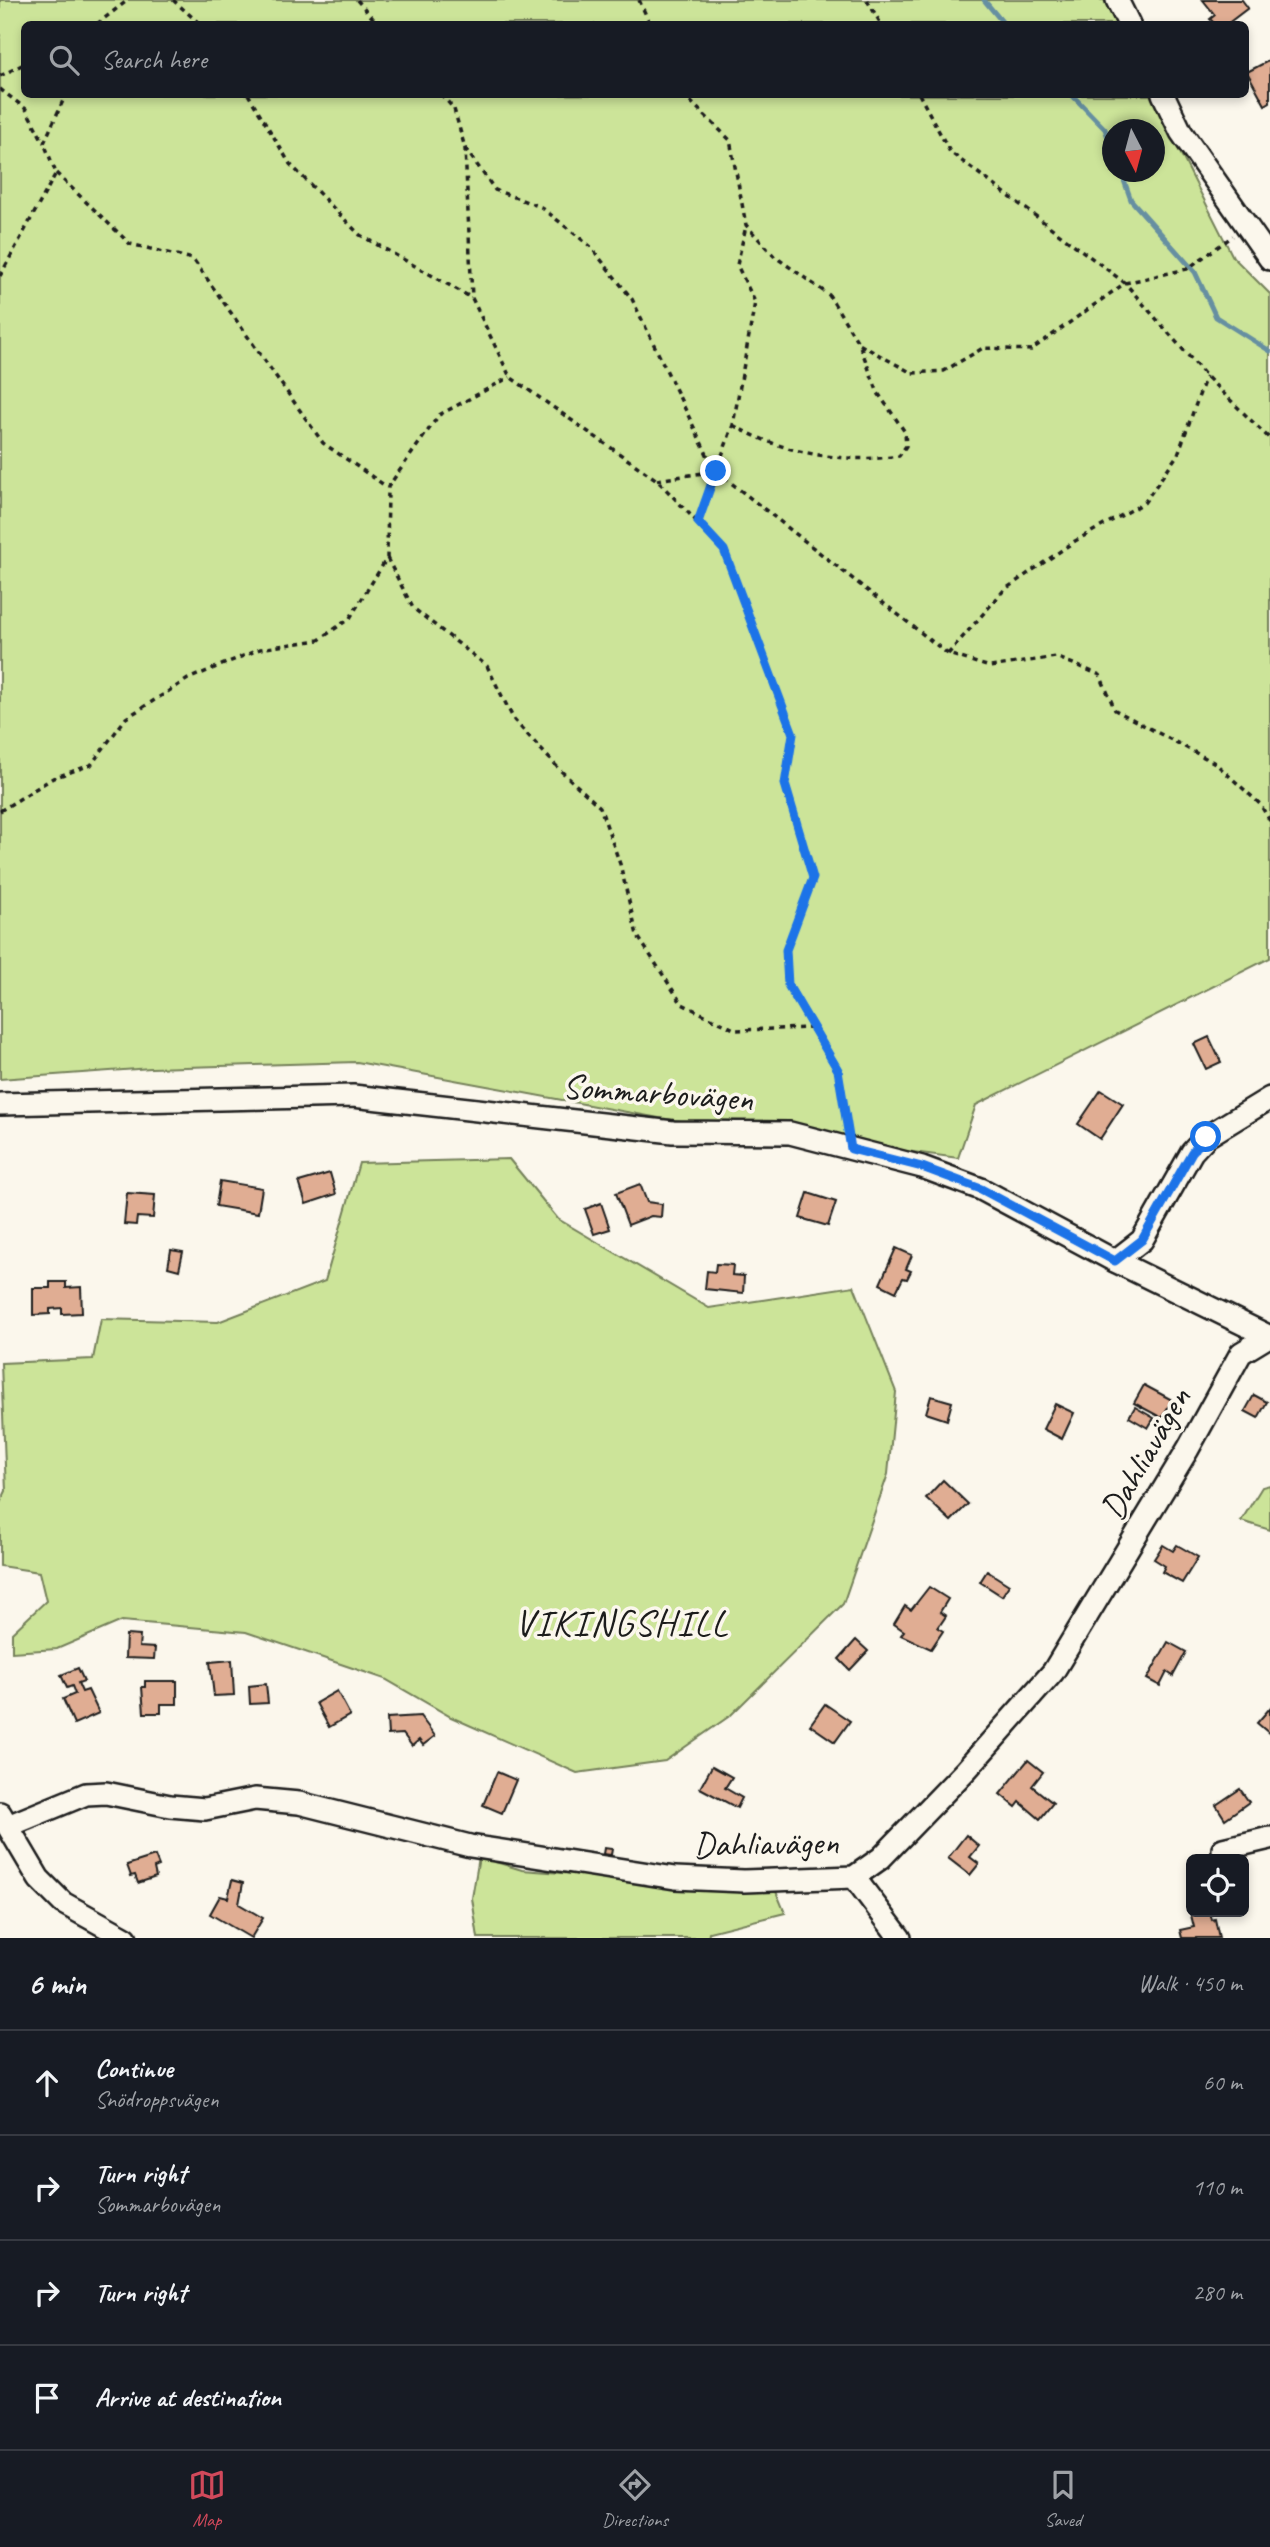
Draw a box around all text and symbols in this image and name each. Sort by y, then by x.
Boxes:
search box [21,21,1249,98]
icon: search [45,41,83,79]
text: Search here [101,43,207,76]
north arrow [1102,119,1165,182]
route end [700,455,731,486]
street label: Sommarbovägen [561,1063,755,1122]
route start [1190,1121,1221,1152]
street label: Dahliavägen [1090,1379,1201,1527]
district label: VIKINGSHILL [515,1599,729,1646]
street label: Dahliavägen [693,1820,839,1867]
map controls [1186,1854,1249,1917]
button: locate [1186,1854,1249,1917]
text: 6 min [28,1965,86,2003]
text: Walk · 450 m [1138,1969,1242,1998]
text: Continue [95,2052,173,2085]
icon: ahead [28,2064,66,2102]
text: 60 m [1203,2068,1242,2097]
text: Snödroppsvägen [95,2085,219,2114]
text: Turn right [95,2157,186,2190]
icon: right [28,2169,66,2207]
text: 110 m [1193,2173,1242,2202]
text: Sommarbovägen [95,2190,220,2219]
icon: right [28,2274,66,2312]
text: Turn right [95,2276,186,2309]
text: 280 m [1193,2278,1242,2307]
icon: arrive [28,2379,66,2417]
text: Arrive at destination [95,2381,281,2414]
tab: Map [188,2466,226,2532]
tab: Directions [602,2466,668,2532]
tab: Saved [1044,2466,1082,2532]

